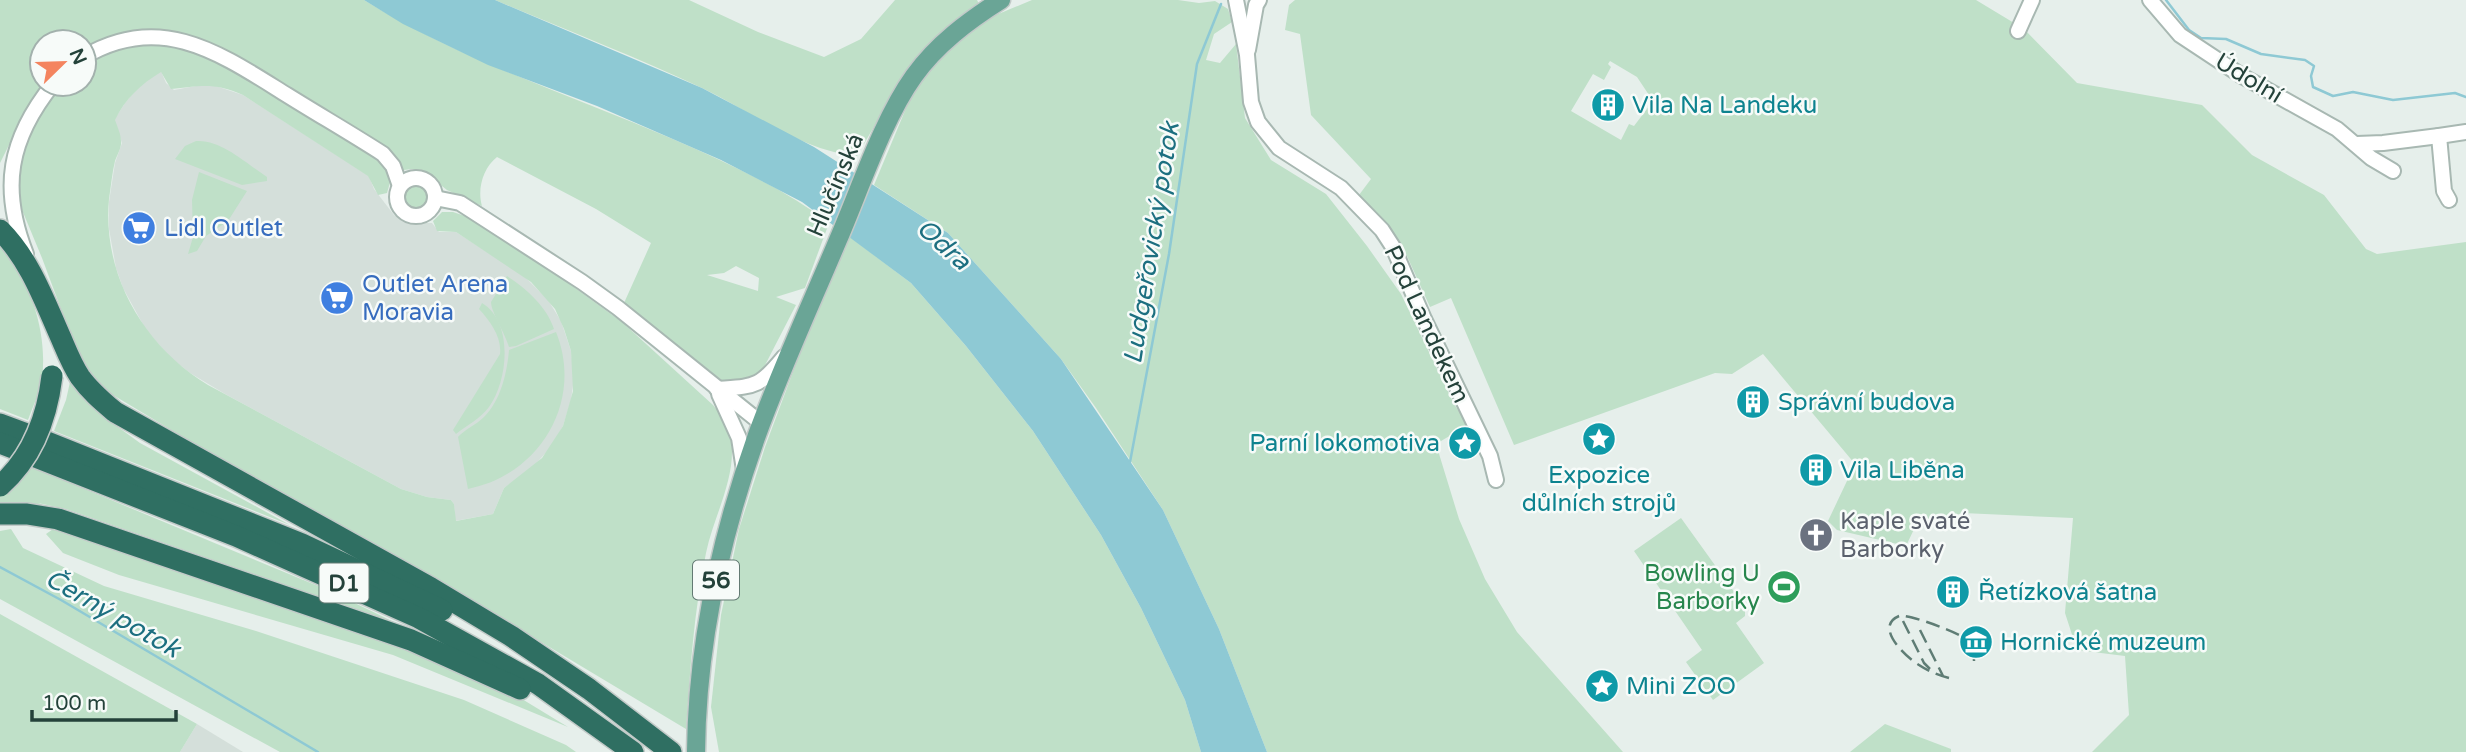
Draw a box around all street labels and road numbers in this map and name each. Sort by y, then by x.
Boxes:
street label: Údolní [2210,46,2288,110]
street label: Hlučínská [801,129,870,241]
street label: Pod Landekem [1377,241,1476,408]
road number: 56 [693,560,739,600]
road number: D1 [320,564,368,603]

